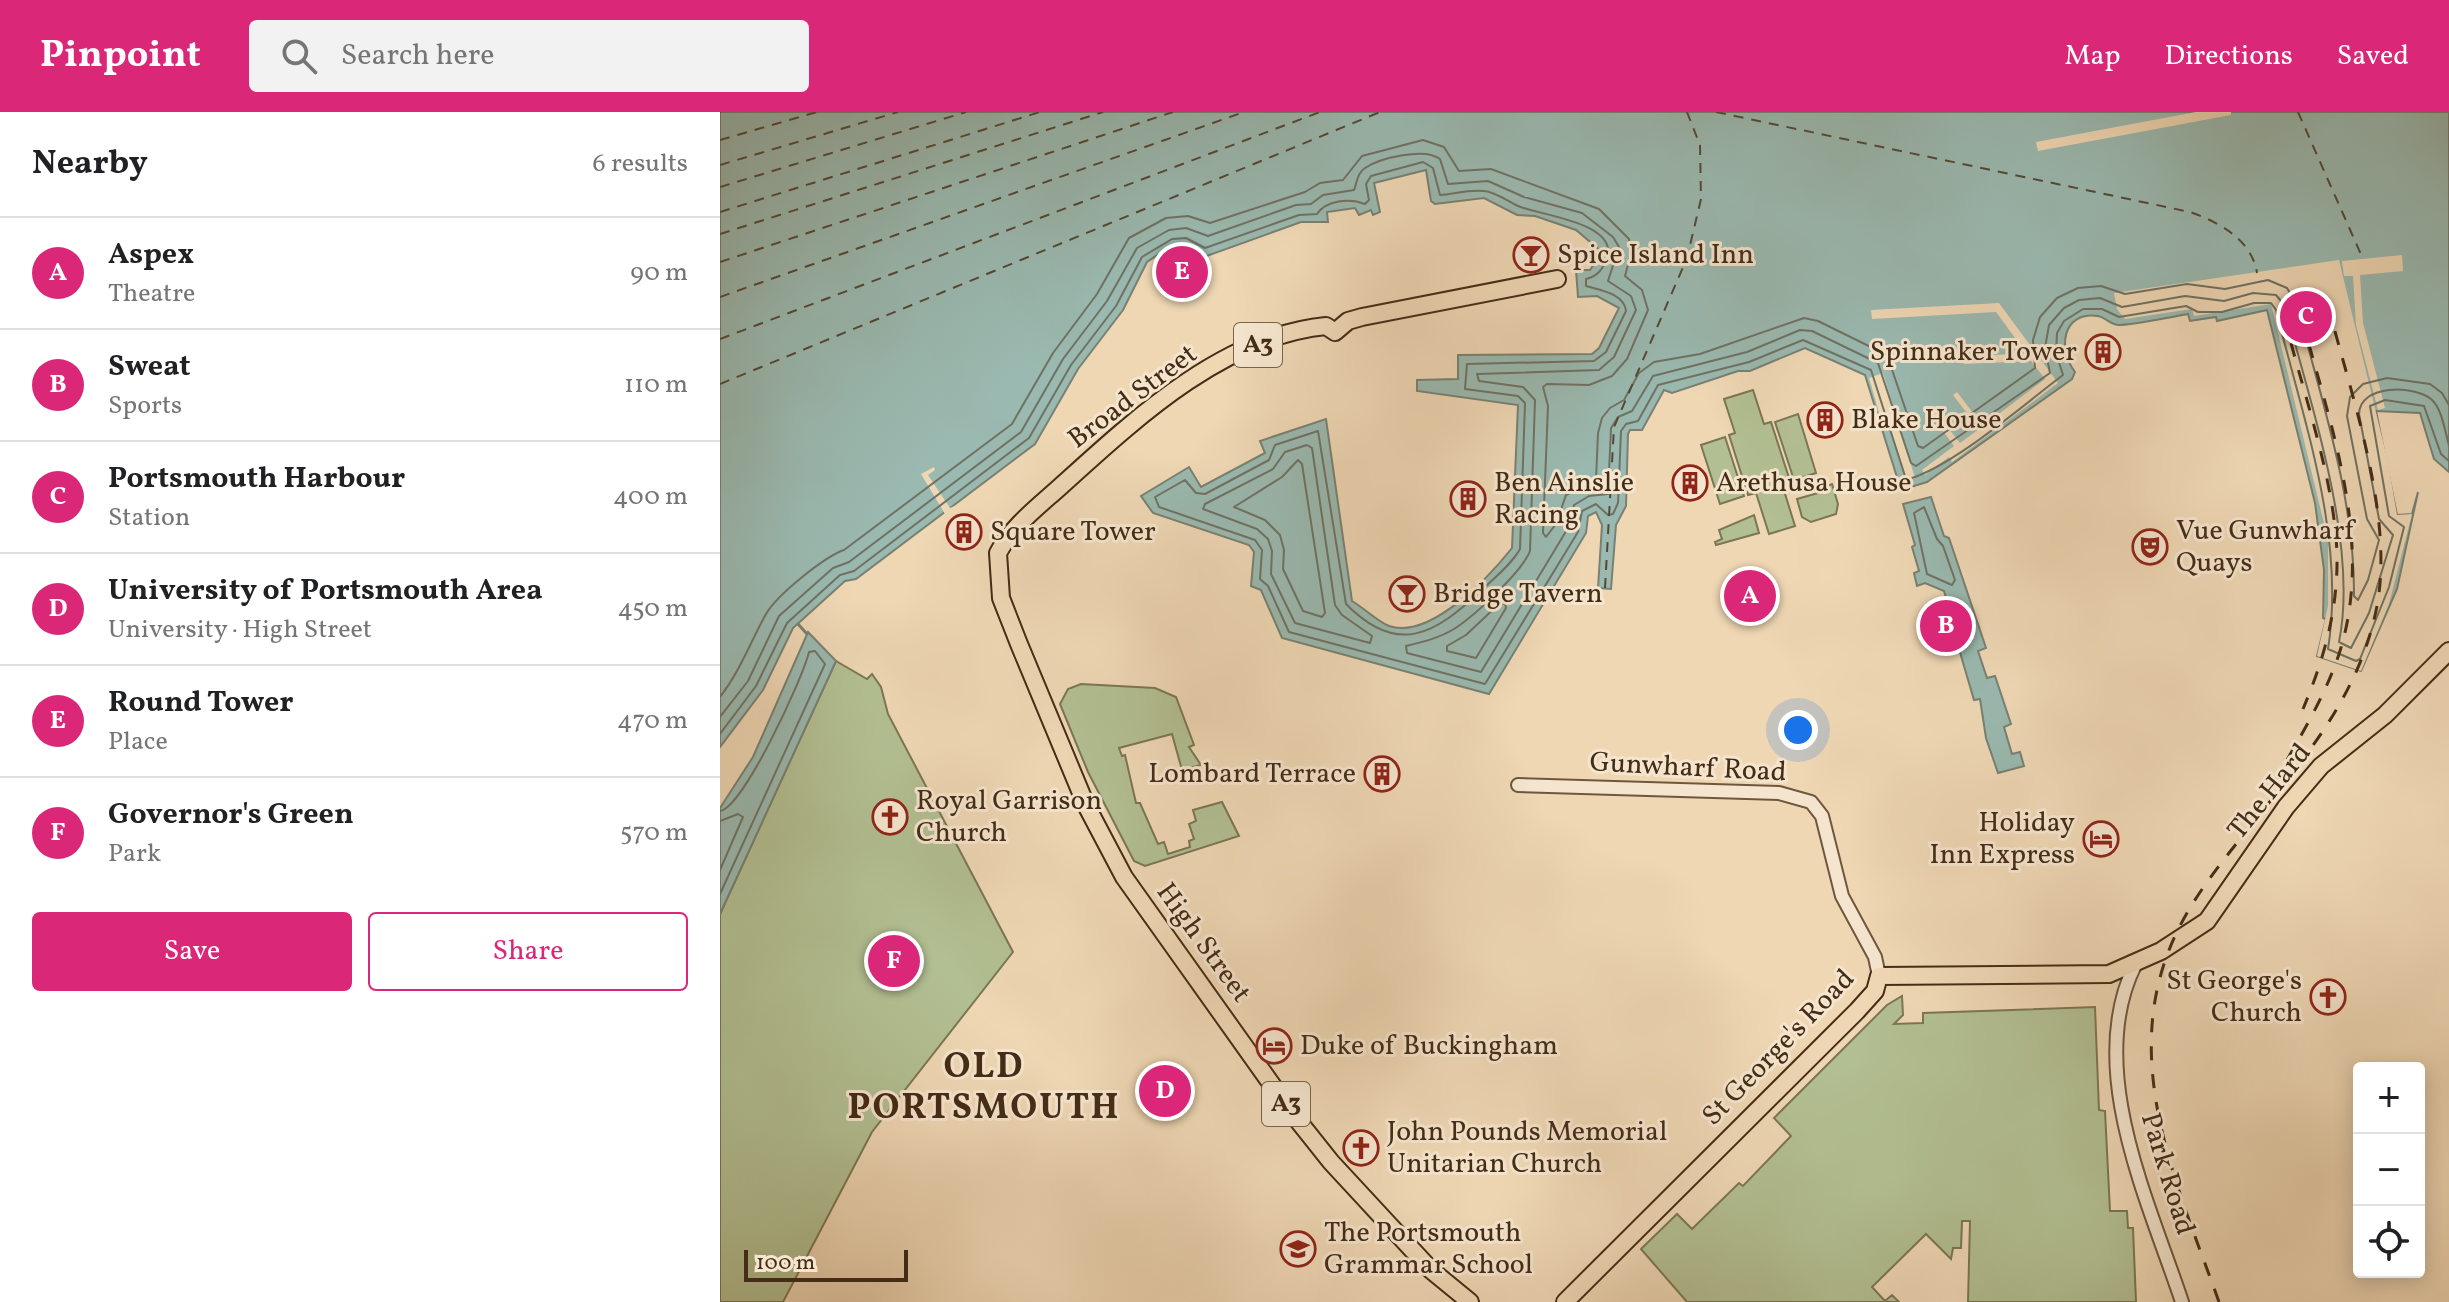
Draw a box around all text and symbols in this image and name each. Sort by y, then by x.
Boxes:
search box [249,20,809,92]
text: Pinpoint [40,30,201,83]
icon: search [277,34,321,78]
text: Search here [341,35,494,77]
text: Map [2065,37,2121,76]
text: Directions [2165,37,2293,76]
text: Saved [2337,37,2409,76]
text: Nearby [32,141,148,188]
text: 6 results [593,146,688,182]
text: Aspex [108,234,194,276]
bar icon: Spice Island Inn [1512,236,1550,274]
place label: Spice Island Inn [1557,236,1754,275]
pin: E [1156,242,1208,302]
text: A [49,255,67,291]
text: 90 m [630,255,688,291]
text: Theatre [108,276,195,312]
pin: C [2280,287,2332,347]
road number: A3 [1234,323,1282,367]
place label: Spinnaker Tower [1870,333,2077,372]
building icon: Spinnaker Tower [2084,333,2122,371]
street label: Broad Street [1060,335,1206,459]
text: Sweat [108,346,190,388]
text: B [49,367,67,403]
text: 110 m [624,367,688,403]
text: Sports [108,388,182,424]
building icon: Blake House [1806,401,1844,439]
place label: Blake House [1851,401,2002,440]
text: Portsmouth Harbour [108,458,405,500]
place label: Ben Ainslie Racing [1494,464,1634,535]
building icon: Arethusa House [1671,464,1709,502]
place label: Arethusa House [1716,464,1912,503]
text: C [50,479,66,515]
text: 400 m [613,479,688,515]
building icon: Ben Ainslie Racing [1449,480,1487,518]
text: Station [108,500,190,536]
place label: Vue Gunwharf Quays [2176,512,2356,583]
building icon: Square Tower [945,513,983,551]
place label: Square Tower [990,513,1156,552]
theatre icon: Vue Gunwharf Quays [2131,528,2169,566]
pin: A [1724,566,1776,626]
text: University of Portsmouth Area [108,570,543,612]
bar icon: Bridge Tavern [1388,575,1426,613]
place label: Bridge Tavern [1433,575,1603,614]
text: D [48,591,68,627]
text: 450 m [617,591,688,627]
pin: B [1920,596,1972,656]
text: University · High Street [108,612,372,648]
text: Round Tower [108,682,294,724]
text: E [50,703,66,739]
text: 470 m [617,703,688,739]
your location [1778,710,1818,750]
text: Place [108,724,168,760]
street label: The Hard [2219,735,2321,849]
street label: Gunwharf Road [1589,743,1787,793]
place label: Lombard Terrace [1148,755,1356,794]
building icon: Lombard Terrace [1363,755,1401,793]
place label: Royal Garrison Church [916,782,1102,853]
text: Governor's Green [108,794,354,836]
church icon: Royal Garrison Church [871,798,909,836]
place label: Holiday Inn Express [1930,804,2075,875]
text: F [50,815,66,851]
text: 570 m [620,815,688,851]
hotel icon: Holiday Inn Express [2082,820,2120,858]
text: Park [108,836,161,872]
street label: High Street [1146,875,1260,1011]
button: Save [32,912,352,991]
button: Share [368,912,688,991]
pin: F [868,931,920,991]
street label: St George's Road [1694,961,1864,1135]
place label: St George's Church [2166,962,2302,1033]
church icon: St George's Church [2309,978,2347,1016]
hotel icon: Duke of Buckingham [1255,1027,1293,1065]
place label: Duke of Buckingham [1300,1027,1558,1066]
district label: OLD PORTSMOUTH [847,1043,1121,1134]
pin: D [1139,1061,1191,1121]
map controls [2353,1062,2425,1278]
button: + [2353,1062,2425,1134]
road number: A3 [1262,1082,1310,1126]
street label: Park Road [2130,1108,2204,1240]
place label: John Pounds Memorial Unitarian Church [1387,1113,1667,1184]
church icon: John Pounds Memorial Unitarian Church [1342,1129,1380,1167]
button: − [2353,1134,2425,1206]
button: locate [2353,1206,2425,1278]
place label: The Portsmouth Grammar School [1324,1214,1533,1285]
school or university icon: The Portsmouth Grammar School [1279,1230,1317,1268]
scale bar [744,1246,908,1282]
text: 100 m [756,1248,815,1279]

